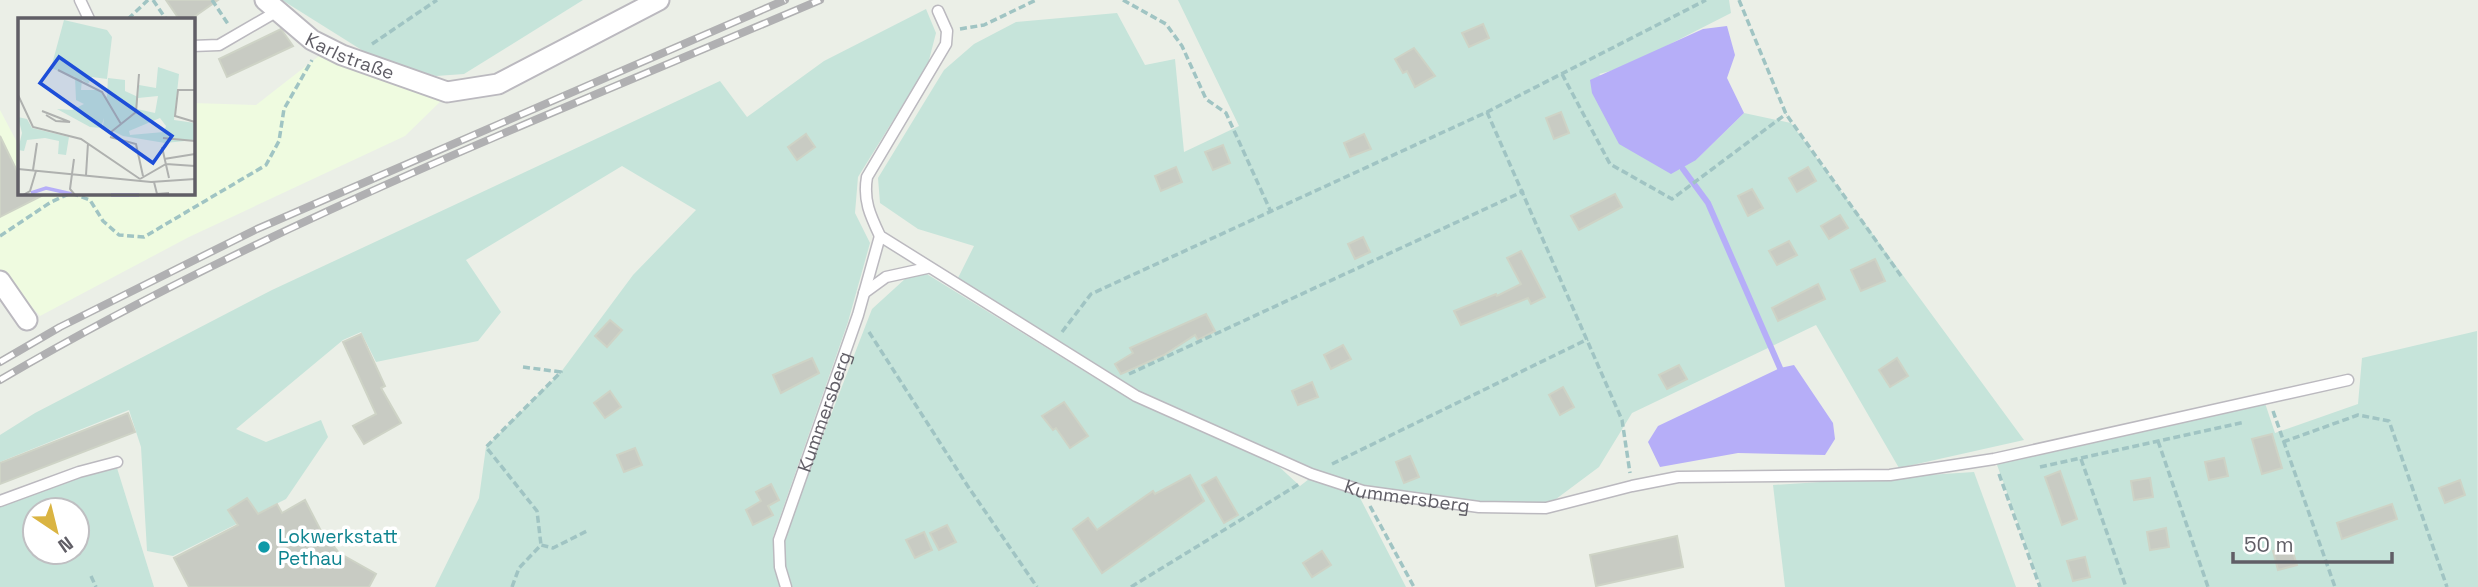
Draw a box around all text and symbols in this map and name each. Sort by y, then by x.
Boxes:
inset map [18,18,194,194]
street label: Karlstraße [301,27,398,85]
street label: Kummersberg [792,348,857,476]
street label: Kummersberg [1341,474,1471,519]
north arrow [21,496,91,566]
scale bar [2233,520,2392,564]
place label: Lokwerkstatt Pethau [278,524,398,571]
text: N [53,531,78,558]
text: 50 m [2244,531,2294,558]
marker: Lokwerkstatt Pethau [256,539,272,555]

